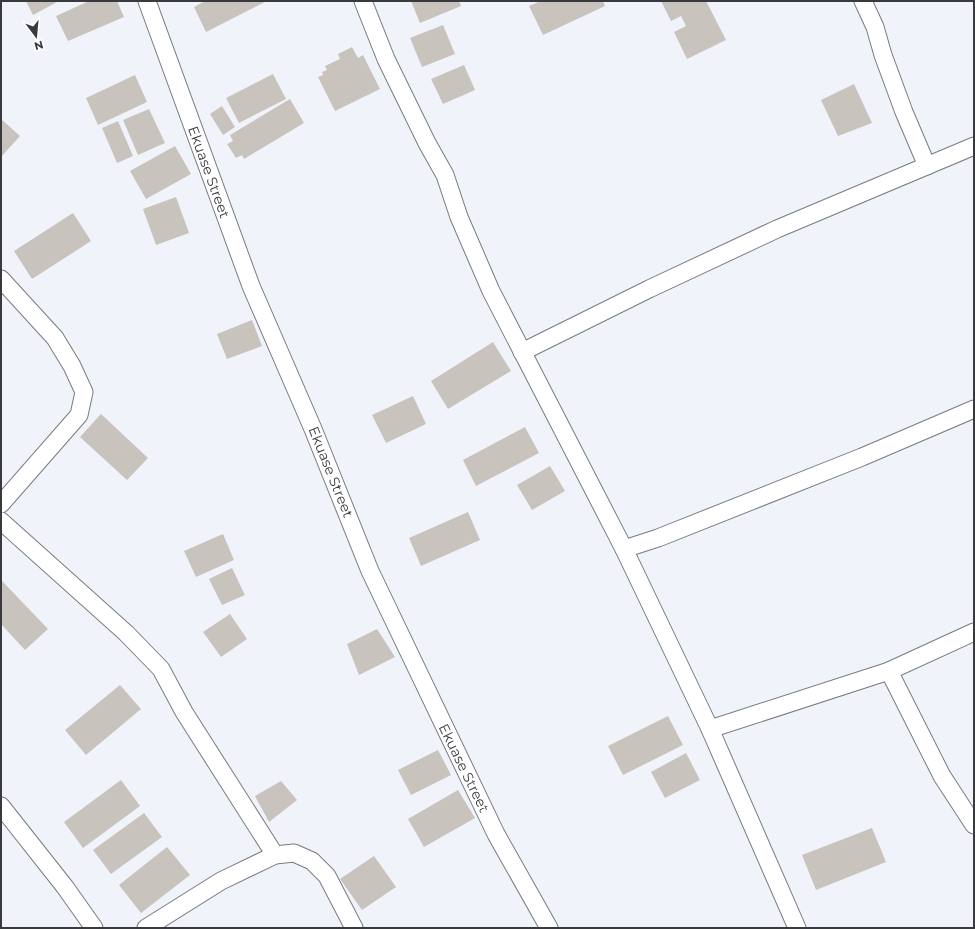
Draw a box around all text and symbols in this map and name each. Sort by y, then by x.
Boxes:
north arrow [16,16,56,56]
text: N [33,38,45,54]
street label: Ekuase Street [184,124,234,221]
street label: Ekuase Street [305,424,358,520]
street label: Ekuase Street [435,721,493,816]

